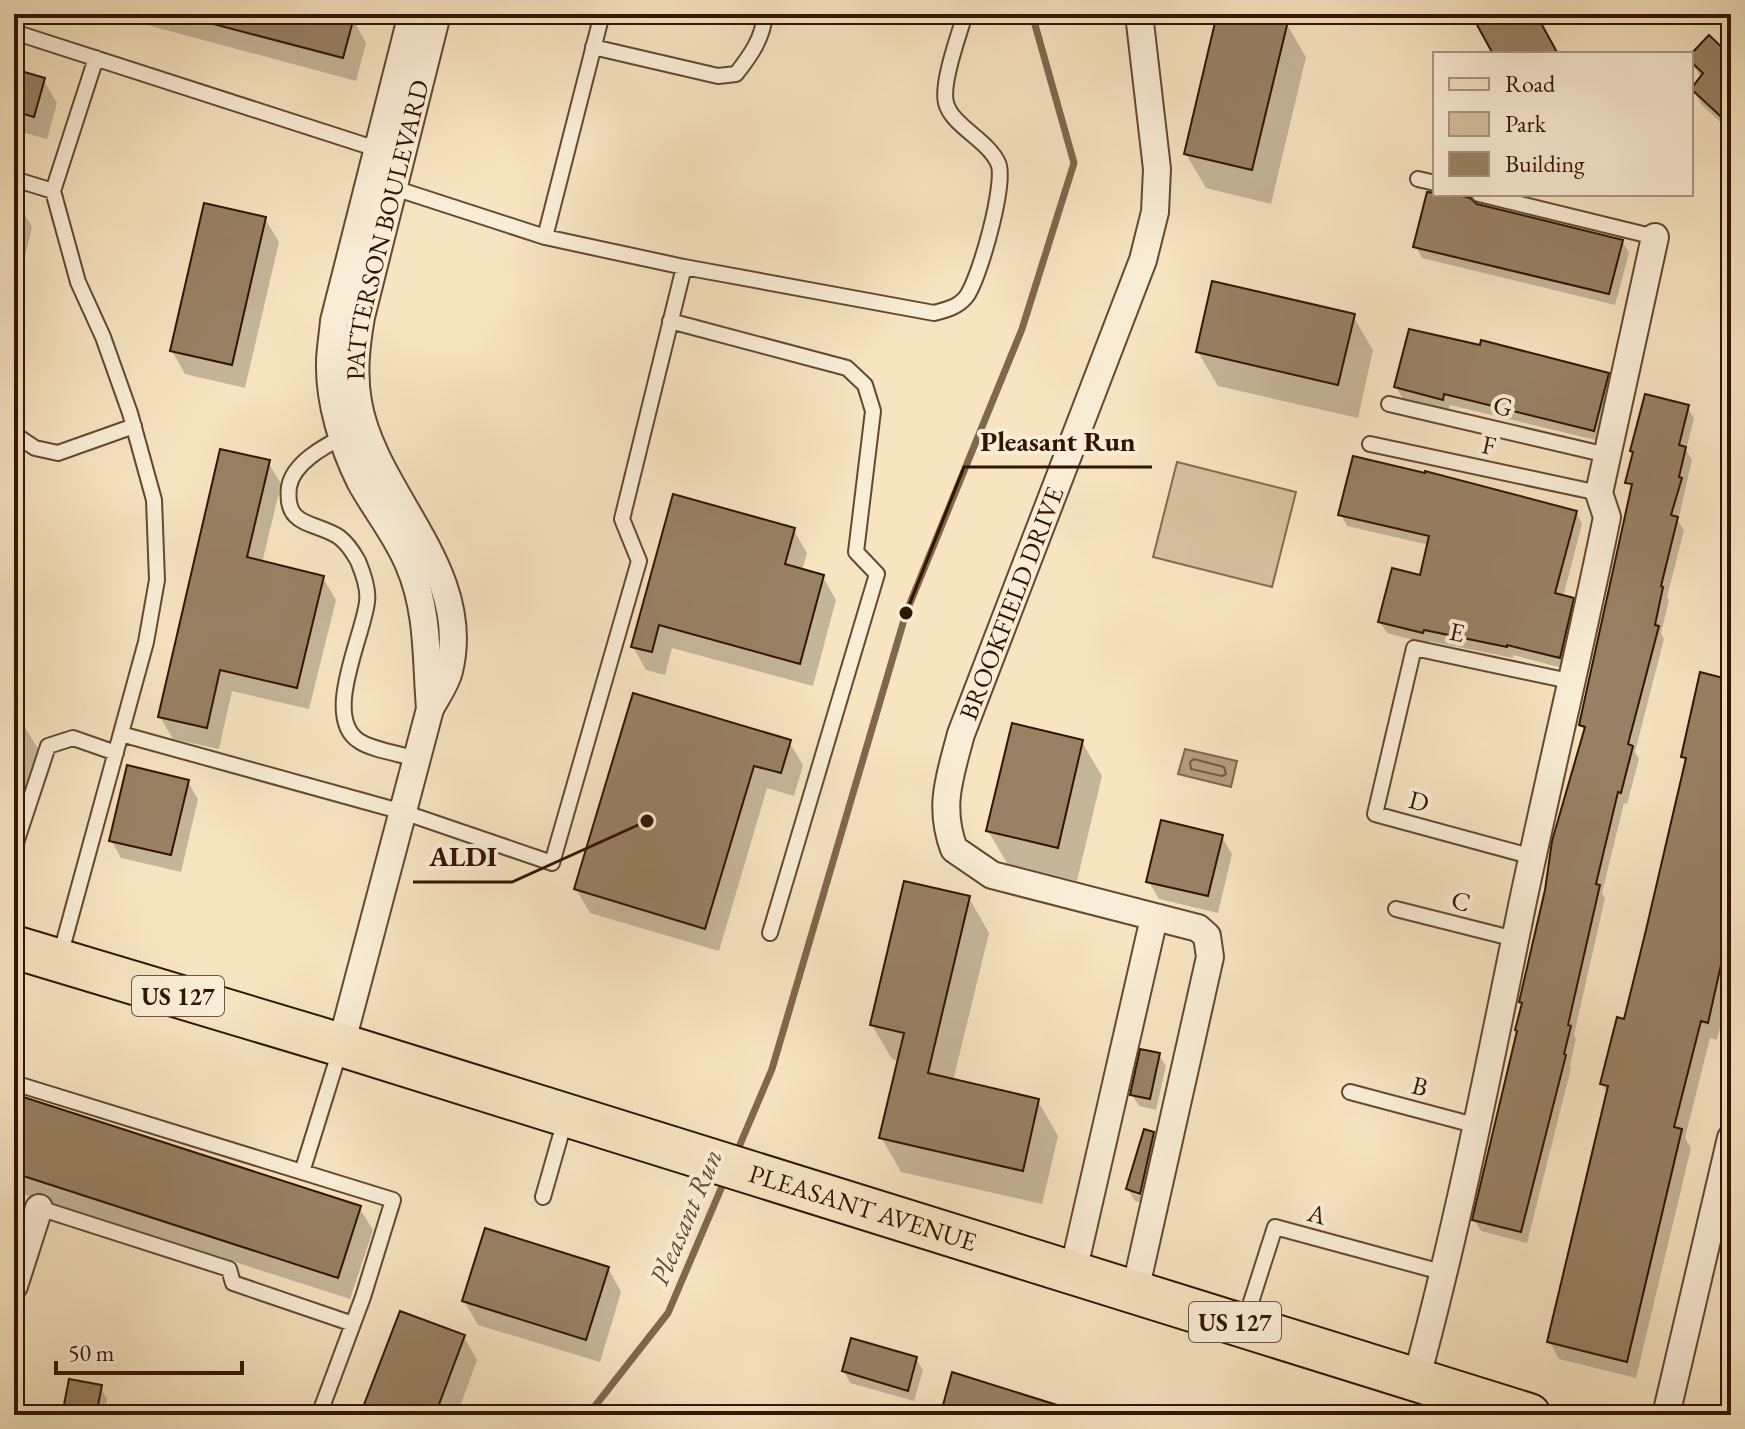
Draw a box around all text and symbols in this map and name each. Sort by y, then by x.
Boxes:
legend [1433,52,1693,196]
text: Road [1505,68,1556,99]
street label: PATTERSON BOULEVARD [338,76,437,381]
text: Park [1505,108,1547,139]
text: Building [1505,148,1585,179]
street label: G [1490,387,1516,425]
callout: Pleasant Run [964,415,1152,467]
text: Pleasant Run [980,423,1136,459]
street label: F [1479,427,1499,463]
street label: BROOKFIELD DRIVE [951,481,1072,725]
street label: E [1446,614,1468,650]
street label: D [1405,782,1433,820]
callout: ALDI [413,830,512,882]
text: ALDI [428,838,497,874]
street label: C [1448,882,1474,920]
road number: US 127 [132,976,224,1016]
street label: B [1408,1068,1432,1104]
water label: Pleasant Run [640,1143,730,1291]
street label: PLEASANT AVENUE [745,1156,981,1259]
street label: A [1303,1195,1331,1233]
road number: US 127 [1189,1302,1281,1342]
scale bar [56,1325,242,1375]
text: 50 m [68,1337,115,1368]

